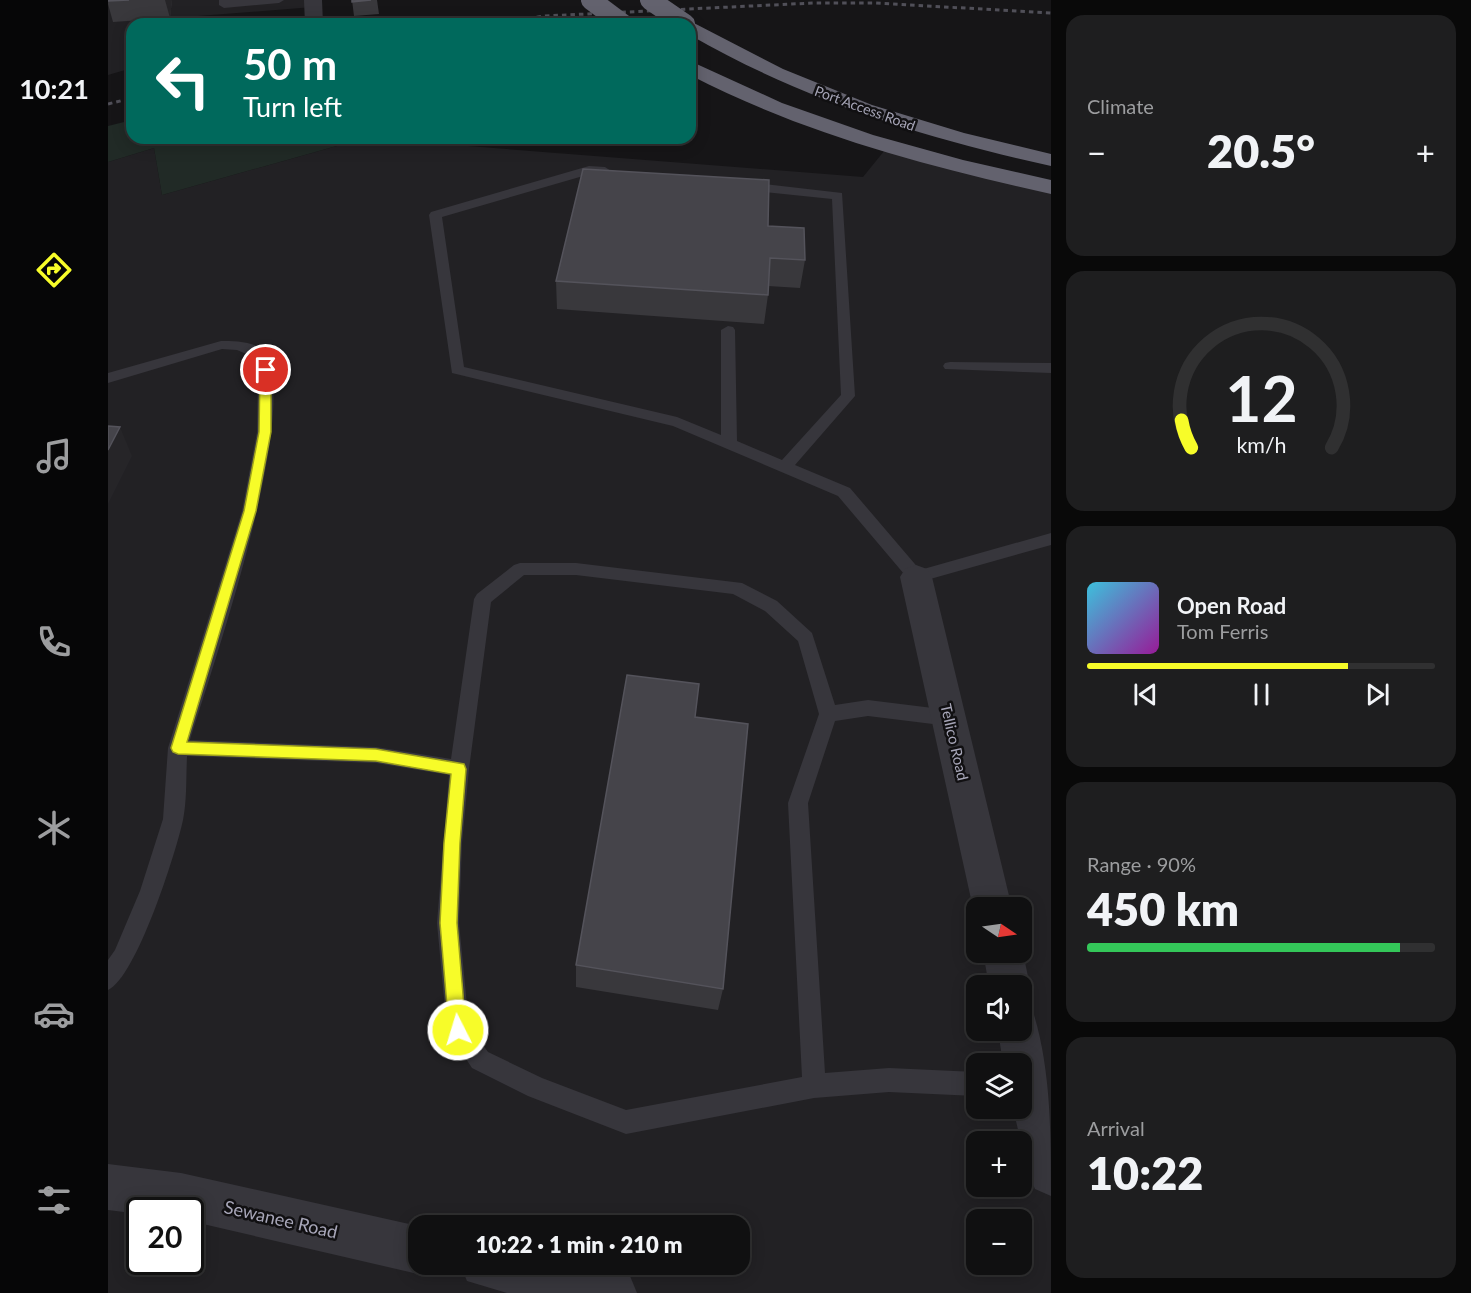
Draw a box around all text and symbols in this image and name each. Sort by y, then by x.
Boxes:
text: 50 m [243,39,337,89]
icon: left [144,42,222,120]
text: 10:21 [19,72,89,105]
street label: Port Access Road [812,82,918,134]
text: Turn left [243,90,342,123]
text: Climate [1087,94,1154,118]
text: 20.5° [1207,124,1315,178]
text: − [1087,132,1106,172]
text: + [1416,132,1435,172]
icon: directions [33,249,75,291]
pin [240,344,291,395]
icon: arrive [249,353,282,386]
text: 12 [1225,360,1297,435]
text: km/h [1236,432,1286,458]
icon: music [33,435,75,477]
text: Open Road [1177,592,1286,619]
text: Tom Ferris [1177,619,1268,643]
icon: phone [33,621,75,663]
icon: previous [1129,678,1162,711]
icon: pause [1245,678,1278,711]
icon: next [1361,678,1394,711]
street label: Tellico Road [937,702,973,782]
icon: climate [33,807,75,849]
text: Range · 90% [1087,852,1196,876]
text: 450 km [1087,882,1239,936]
north arrow [966,897,1032,963]
map controls [966,897,1032,1275]
button: sound [966,975,1032,1041]
icon: car [33,993,75,1035]
position arrow [426,998,490,1062]
button: layers [966,1053,1032,1119]
text: Arrival [1087,1116,1145,1140]
button: + [966,1131,1032,1197]
text: 10:22 [1087,1146,1203,1200]
icon: filters [33,1179,75,1221]
street label: Sewanee Road [222,1195,340,1243]
speed limit sign: 20 [126,1197,204,1275]
button: − [966,1209,1032,1275]
text: 10:22 · 1 min · 210 m [476,1231,682,1258]

